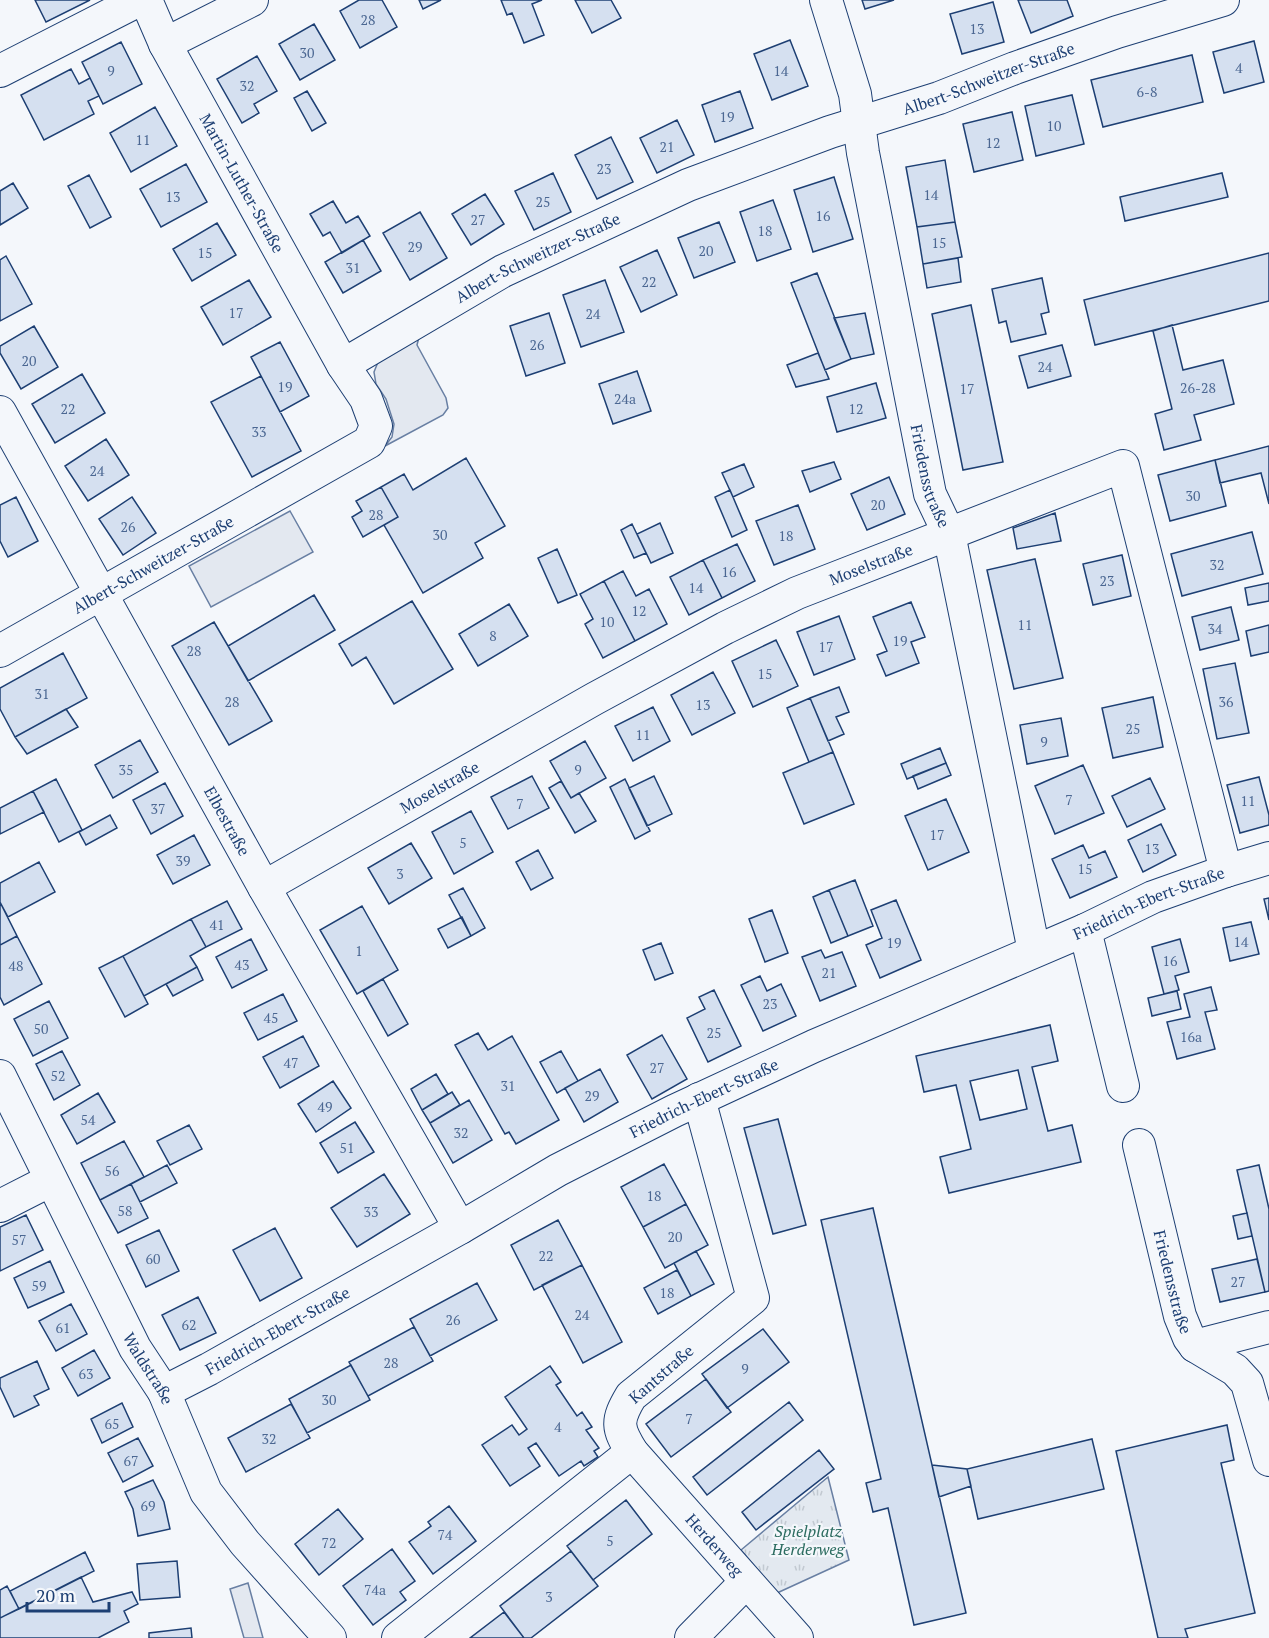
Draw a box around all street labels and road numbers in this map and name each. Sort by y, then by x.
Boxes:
street label: Albert-Schweitzer-Straße [900,37,1078,120]
street label: Martin-Luther-Straße [195,110,290,257]
street label: Albert-Schweitzer-Straße [451,207,624,308]
street label: Friedensstraße [906,422,955,531]
street label: Albert-Schweitzer-Straße [69,510,238,619]
street label: Moselstraße [826,538,916,590]
street label: Moselstraße [396,756,483,818]
street label: Elbestraße [199,782,256,860]
street label: Friedrich-Ebert-Straße [1070,861,1228,945]
street label: Friedrich-Ebert-Straße [625,1053,782,1143]
street label: Friedensstraße [1149,1228,1197,1337]
street label: Friedrich-Ebert-Straße [201,1281,354,1380]
street label: Waldstraße [118,1329,179,1408]
street label: Kantstraße [624,1340,698,1408]
street label: Herderweg [681,1509,749,1582]

